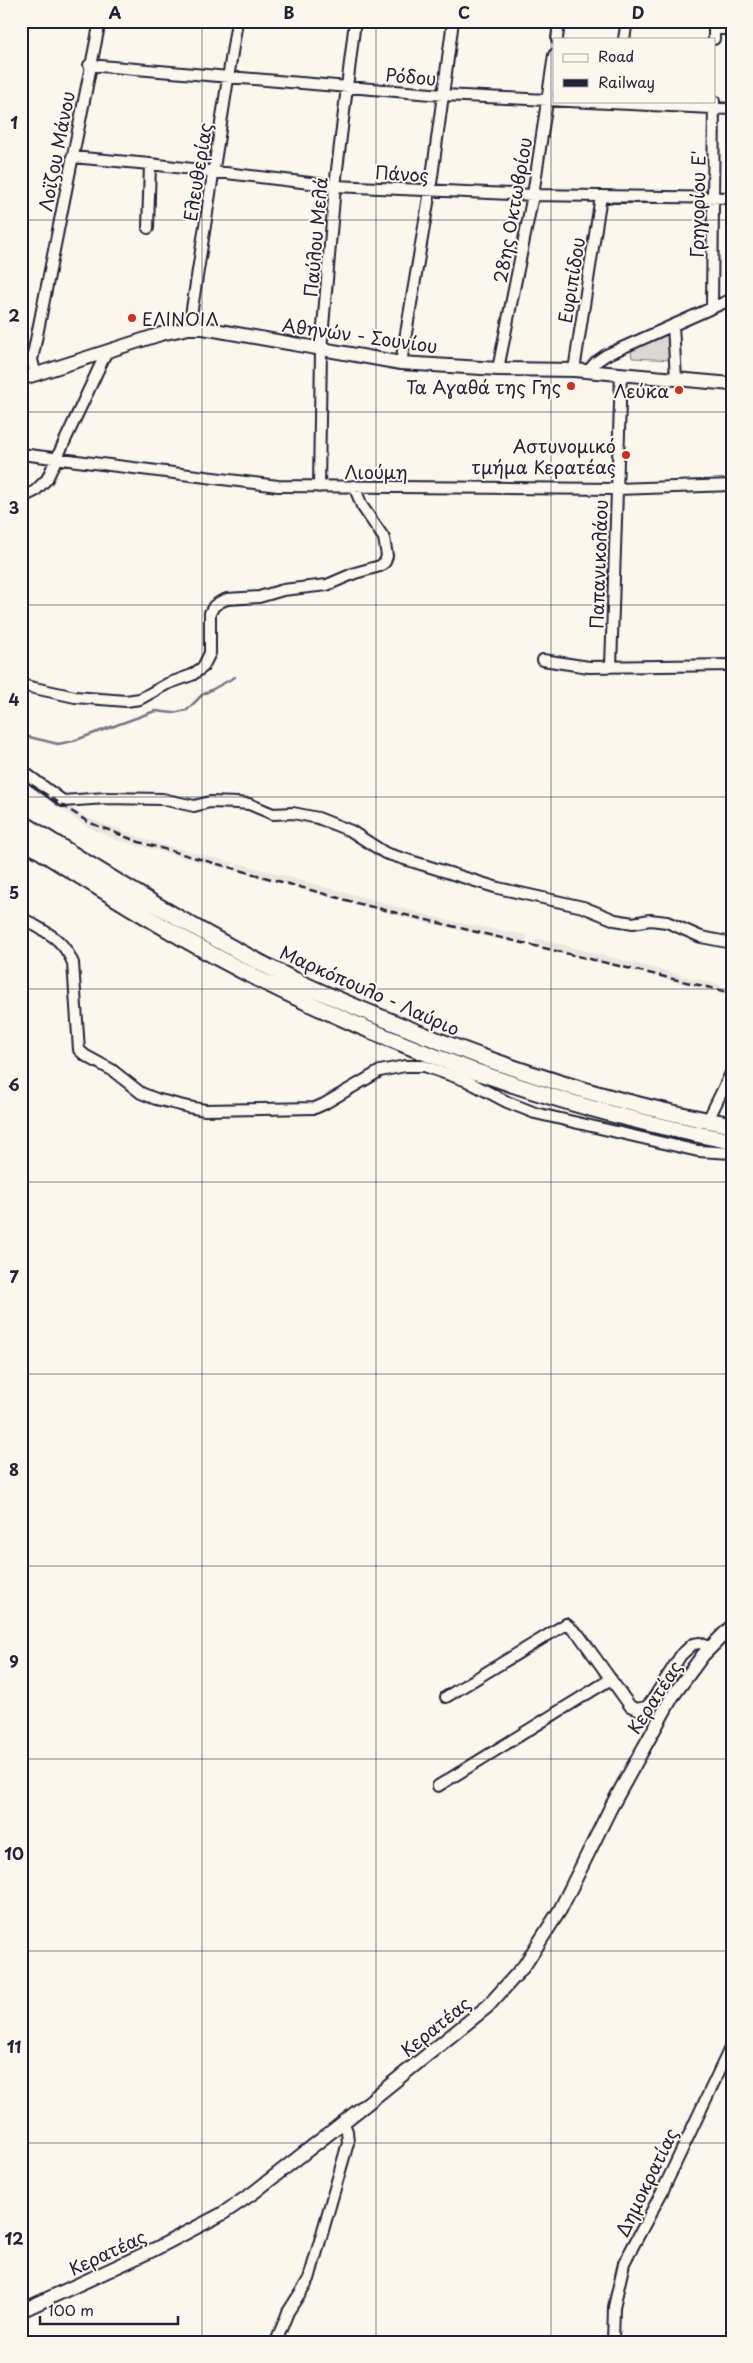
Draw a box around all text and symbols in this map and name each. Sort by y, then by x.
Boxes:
text: A [109,0,122,24]
text: B [284,0,295,24]
text: C [458,0,470,24]
text: D [632,0,644,24]
legend [553,38,716,102]
text: Road [598,44,634,67]
street label: Ρόδου [384,60,438,92]
text: Railway [598,70,655,93]
street label: Λοϊζου Μάνου [31,89,81,213]
text: 1 [10,110,18,134]
street label: Ελευθερίας [176,121,218,223]
street label: 28ης Οκτωβρίου [486,135,538,285]
street label: Γρηγορίου Ε' [683,150,711,258]
street label: Πάνος [374,158,430,188]
street label: Παύλου Μελά [296,176,334,298]
street label: Ευριπίδου [551,235,591,325]
text: 2 [8,303,20,327]
place label: ΕΛΙΝΟΙΛ [142,305,219,332]
street label: Αθηνών - Σουνίου [281,311,439,359]
marker: ΕΛΙΝΟΙΛ [126,312,138,324]
place label: Τα Αγαθά της Γης [406,373,561,400]
place label: Λεύκα [614,377,669,404]
marker: Τα Αγαθά της Γης [565,380,577,392]
marker: Λεύκα [673,384,685,396]
place label: Αστυνομικό τμήμα Κερατέας [471,432,616,480]
marker: Αστυνομικό τμήμα Κερατέας [620,449,632,461]
street label: Λιούμη [345,458,407,485]
text: 3 [9,495,19,519]
street label: Παπανικολάου [582,499,614,629]
text: 4 [9,687,20,711]
text: 5 [9,880,19,904]
street label: Μαρκόπουλο - Λαύριο [276,938,464,1042]
text: 6 [8,1072,20,1096]
text: 7 [9,1264,19,1288]
text: 8 [9,1457,19,1481]
text: 9 [9,1649,19,1673]
street label: Κερατέας [620,1655,688,1739]
text: 10 [4,1841,24,1865]
street label: Κερατέας [394,1989,476,2063]
text: 11 [7,2034,21,2058]
street label: Δημοκρατίας [608,2123,684,2241]
street label: Κερατέας [64,2222,150,2282]
text: 12 [5,2226,23,2250]
scale bar [40,2293,178,2325]
text: 100 m [48,2298,94,2321]

